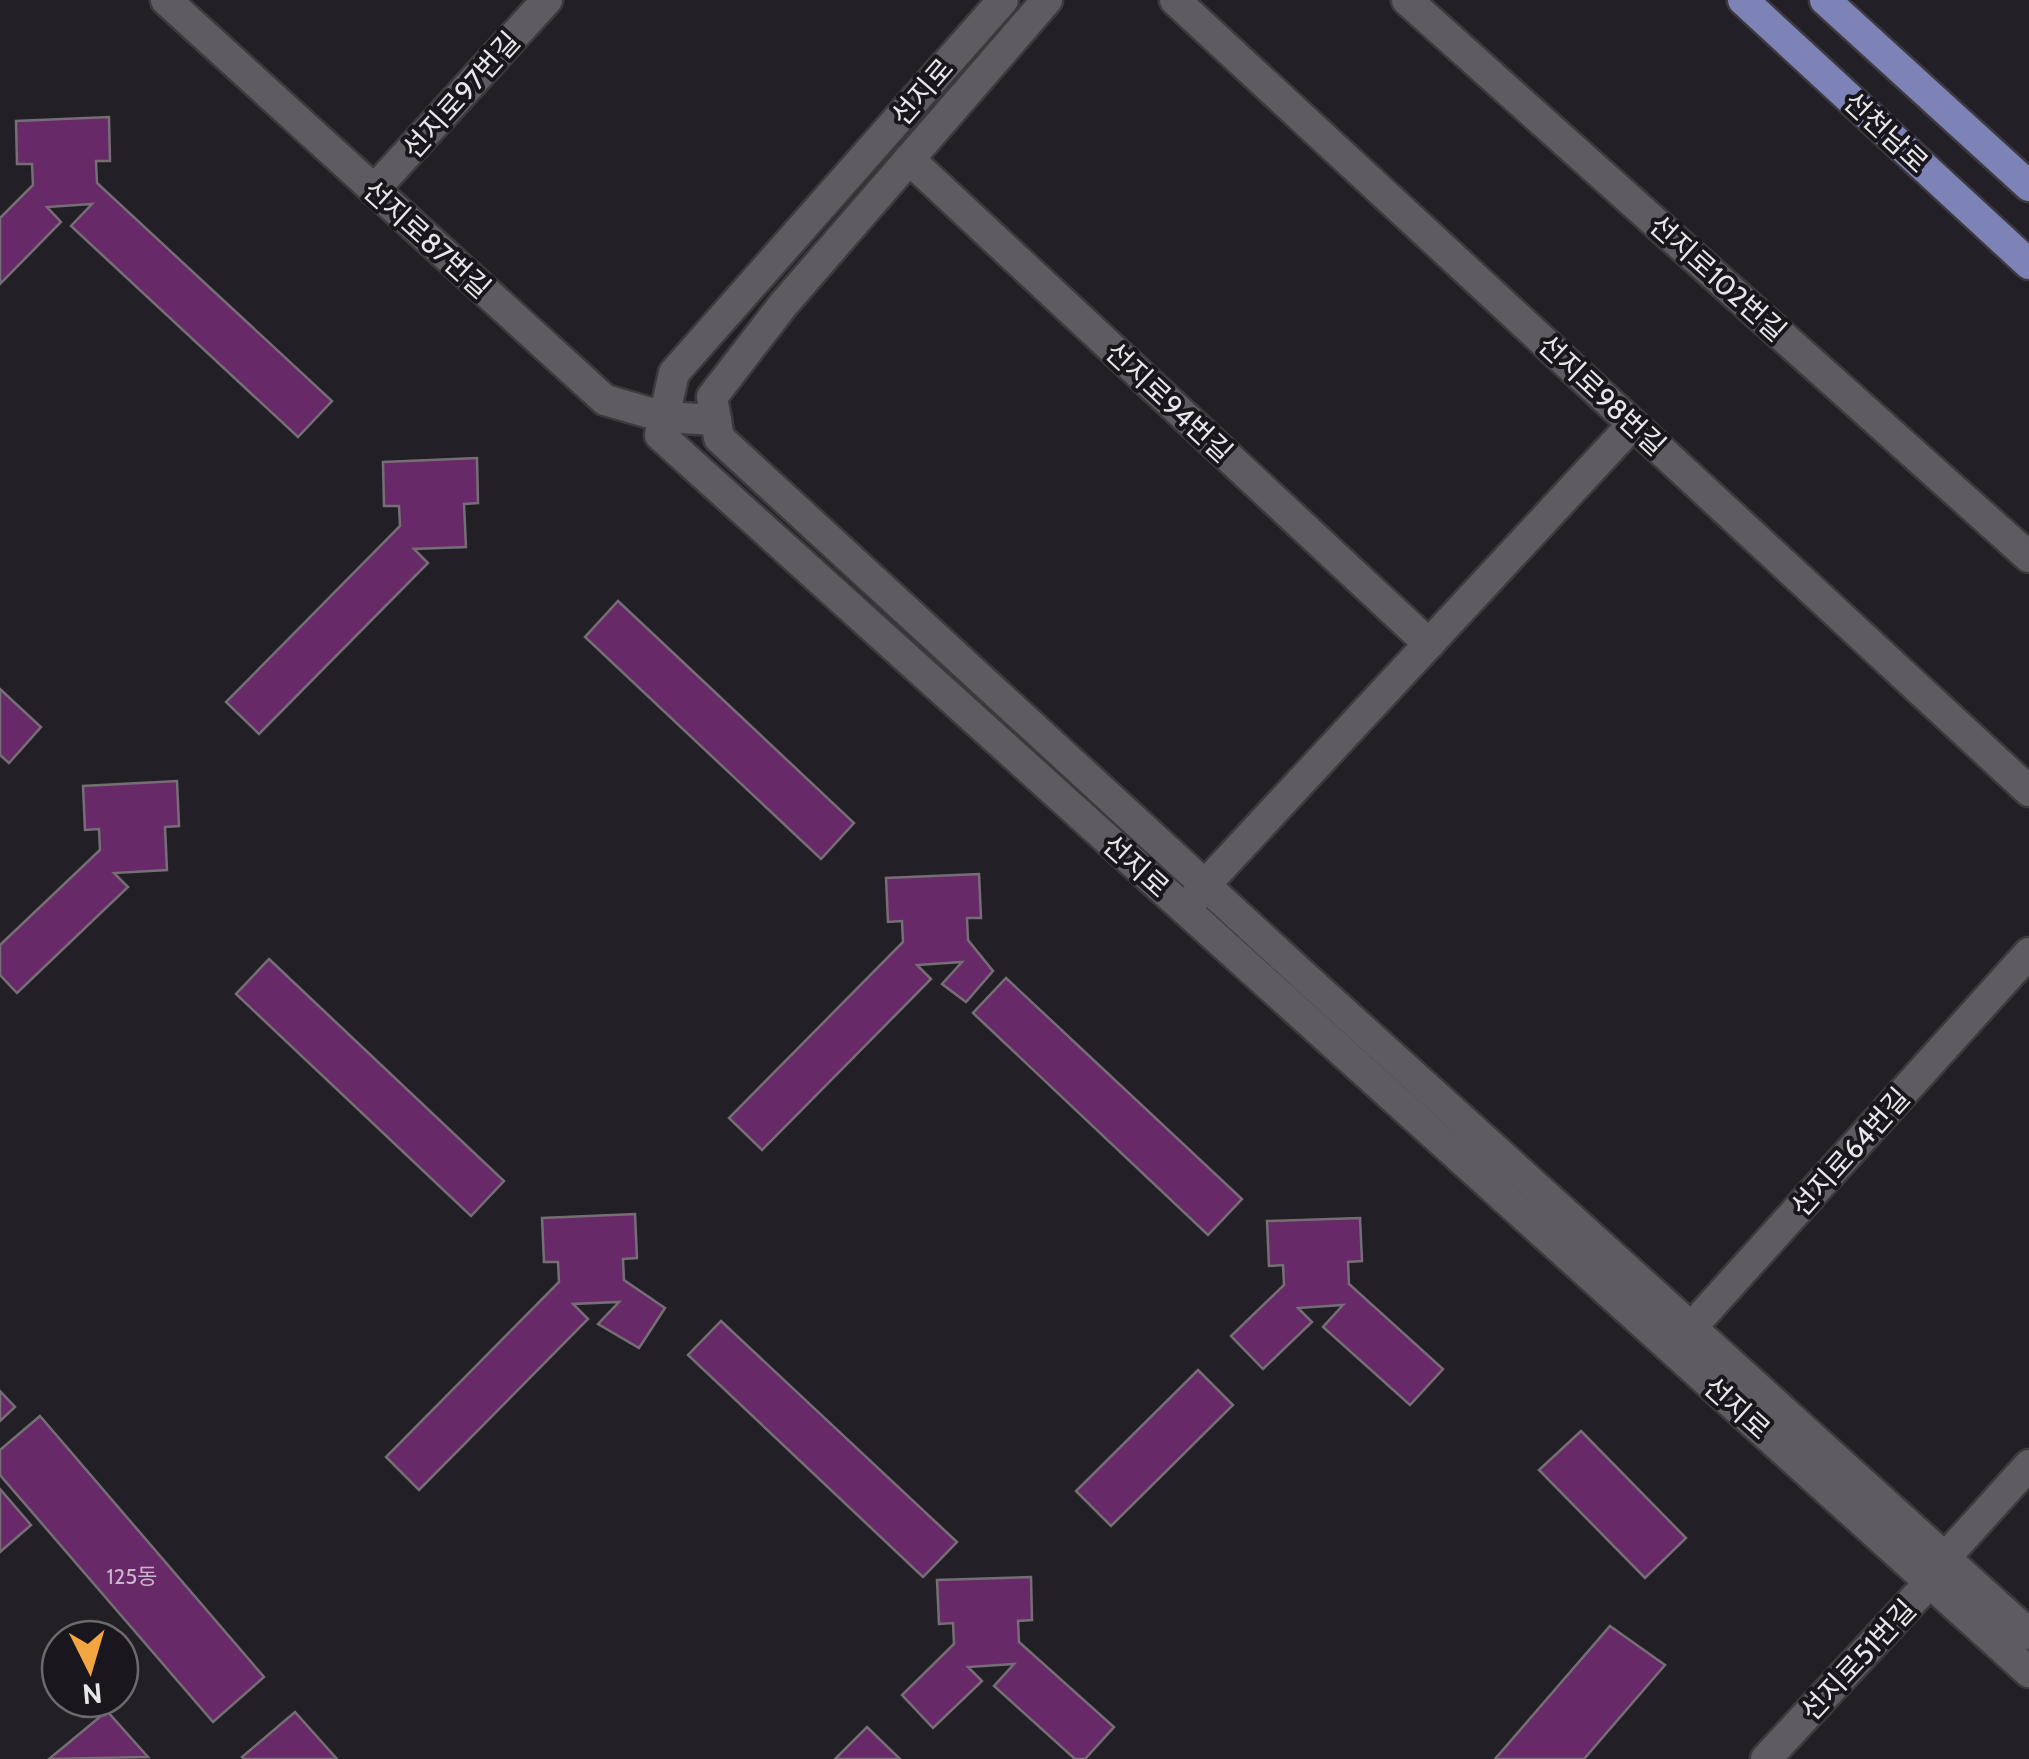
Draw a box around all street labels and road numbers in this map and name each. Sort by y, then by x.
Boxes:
street label: 선지로97번길 [395,25,527,165]
street label: 선지로 [884,52,960,132]
street label: 선천남로 [1837,84,1935,180]
street label: 선지로87번길 [356,173,498,305]
street label: 선지로102번길 [1643,208,1793,348]
street label: 선지로98번길 [1531,327,1673,463]
street label: 선지로94번길 [1099,335,1239,469]
street label: 선지로 [1096,828,1176,904]
street label: 선지로64번길 [1784,1081,1916,1223]
street label: 선지로 [1697,1370,1777,1446]
street label: 선지로51번길 [1793,1592,1923,1728]

